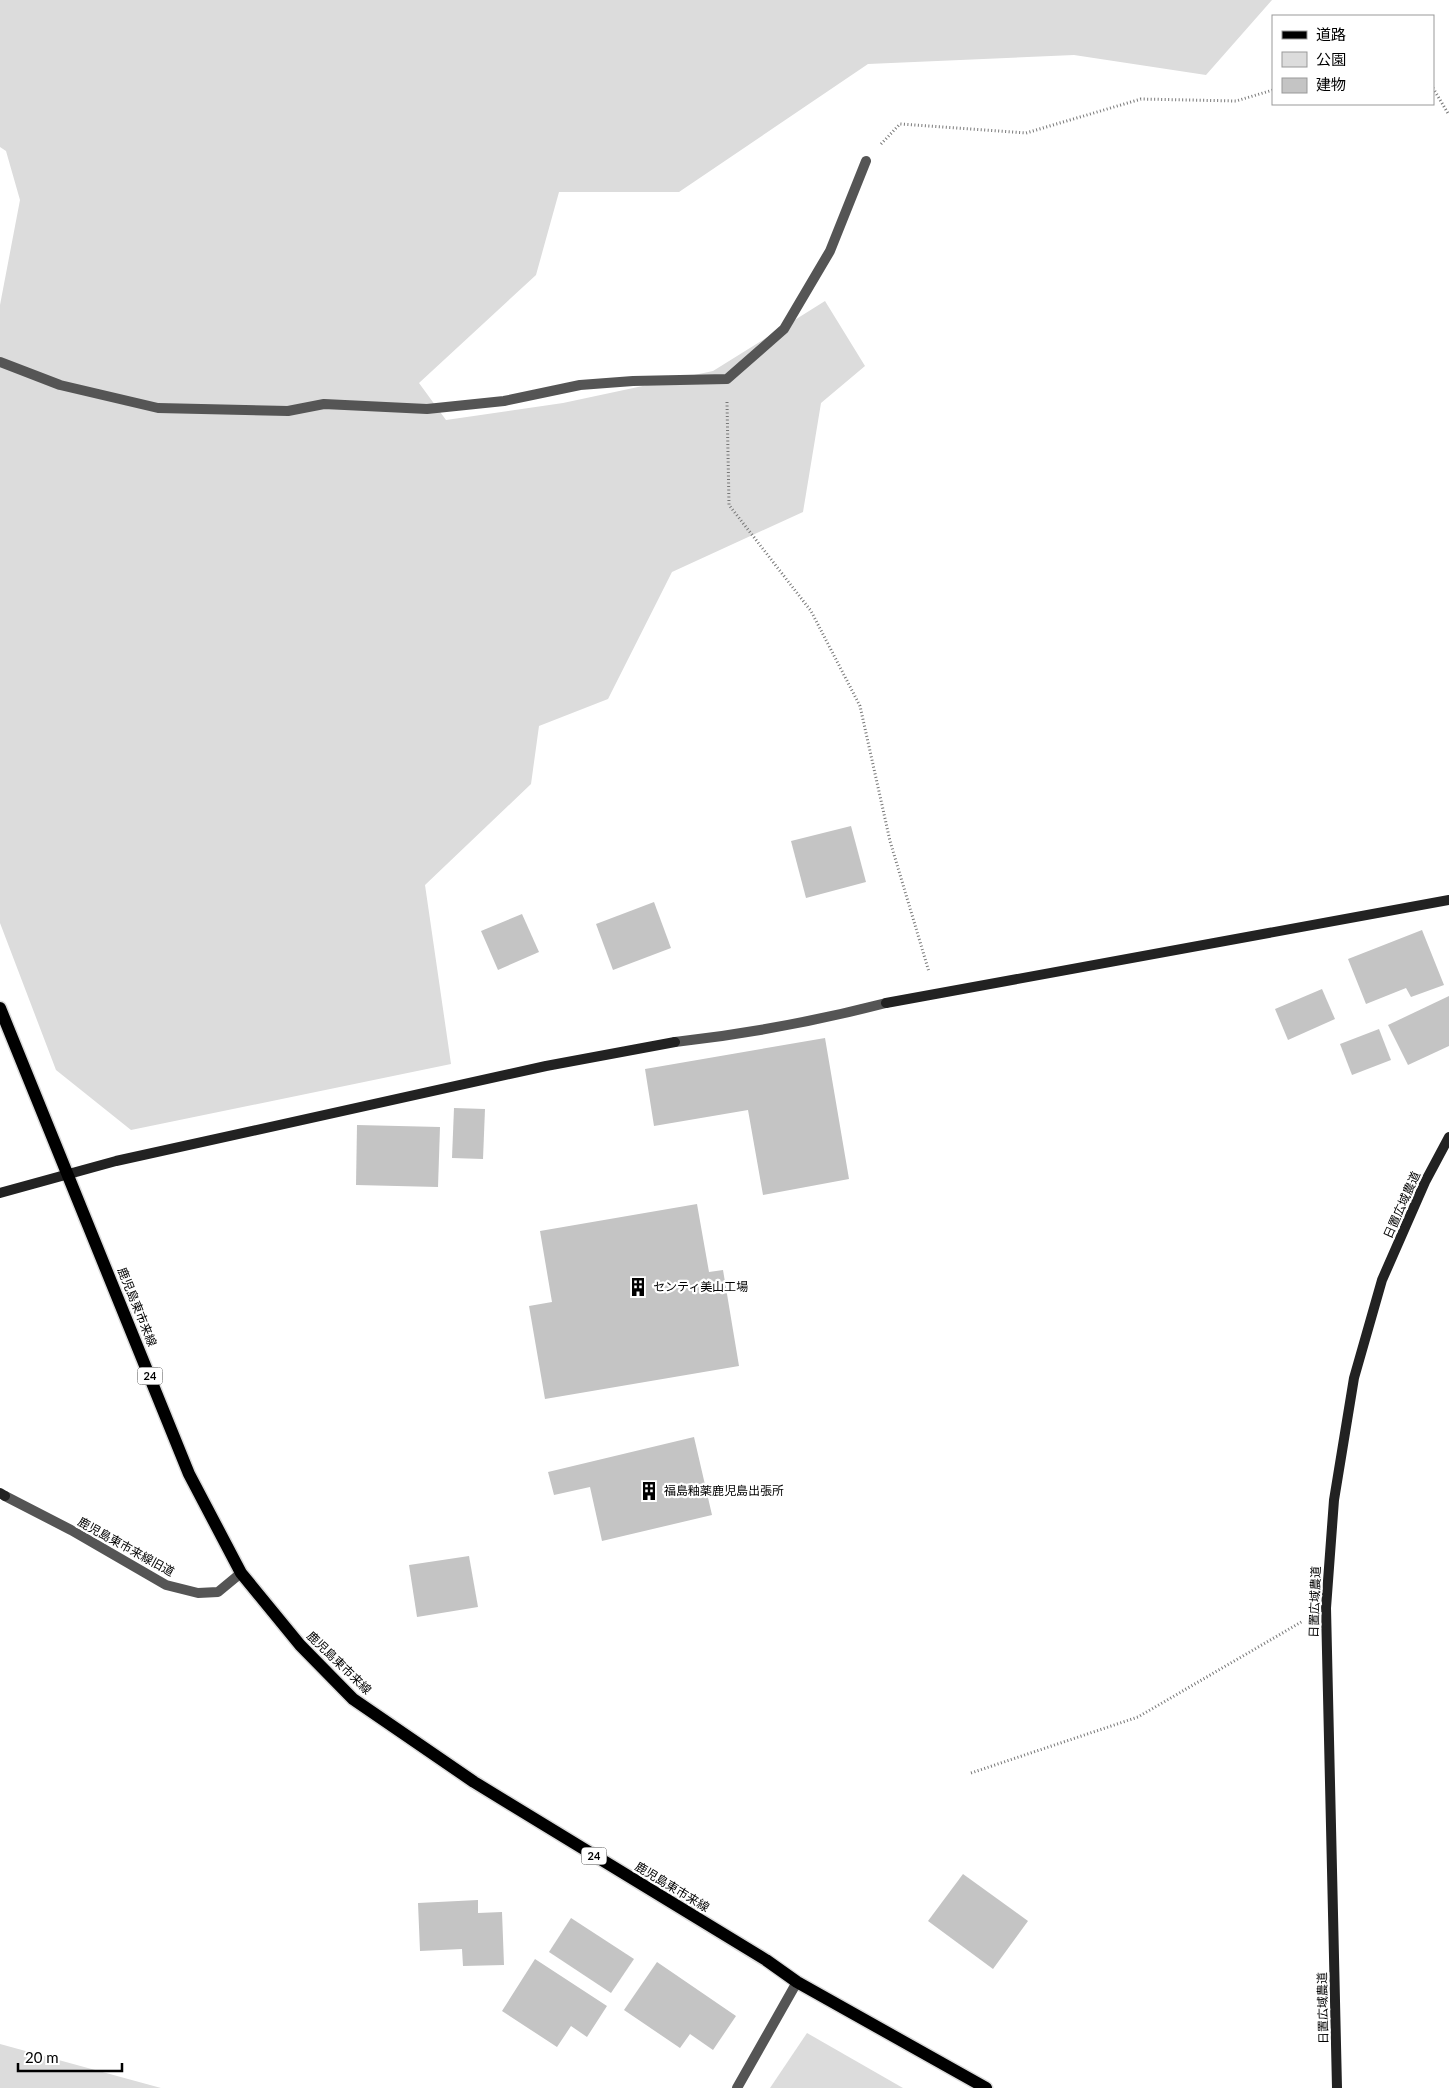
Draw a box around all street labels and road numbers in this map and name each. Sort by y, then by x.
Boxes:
street label: 日置広域農道 [1380,1169,1423,1241]
street label: 鹿児島東市来線 [115,1265,160,1349]
road number: 24 [138,1368,162,1384]
street label: 鹿児島東市来線旧道 [75,1514,177,1579]
street label: 日置広域農道 [1306,1566,1323,1638]
street label: 鹿児島東市来線 [304,1628,375,1697]
road number: 24 [582,1848,606,1864]
street label: 鹿児島東市来線 [632,1859,712,1915]
street label: 日置広域農道 [1314,1972,1331,2044]

